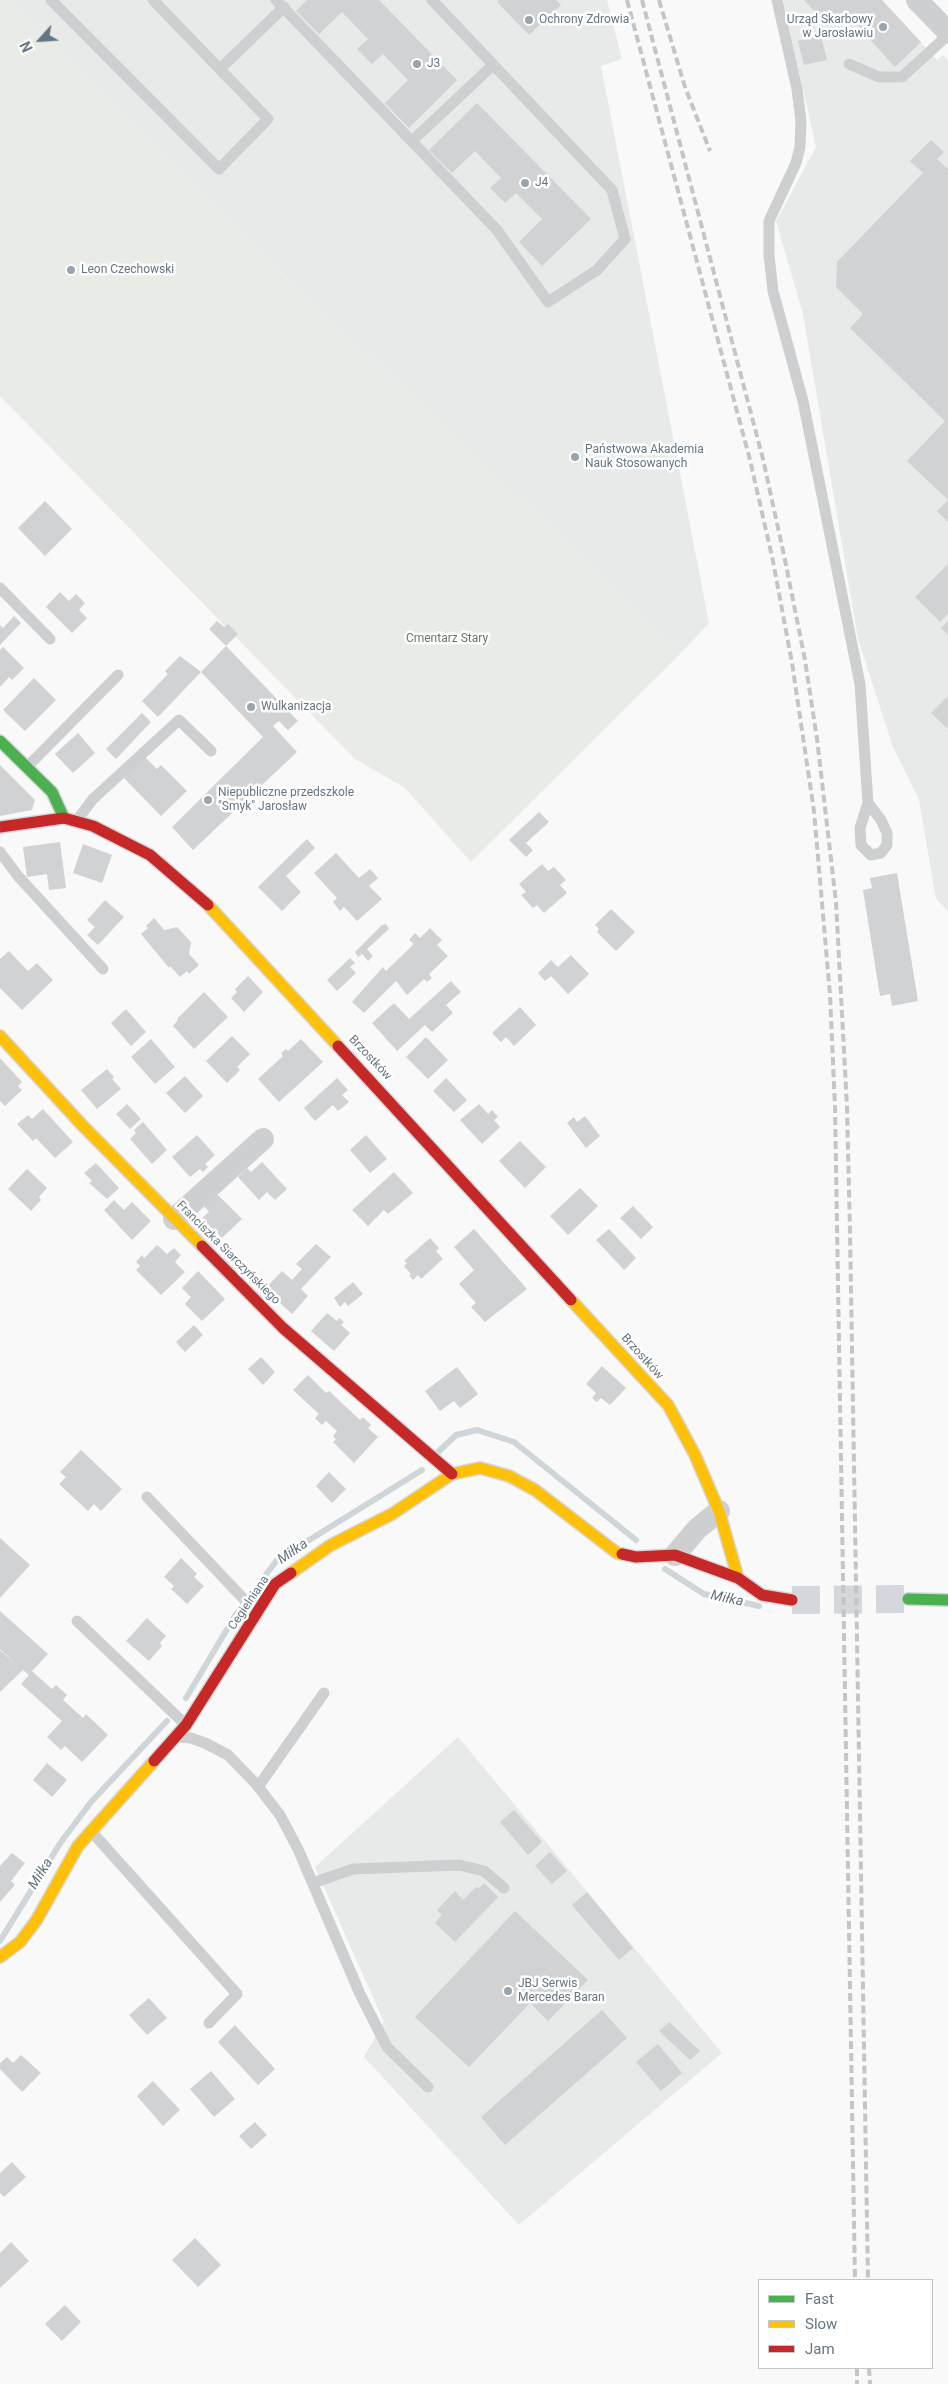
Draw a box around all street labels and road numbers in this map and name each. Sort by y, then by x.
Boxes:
street label: Brzostków [346,1032,394,1084]
street label: Franciszka Siarczyńskiego [173,1198,283,1308]
street label: Brzostków [618,1331,666,1383]
street label: Cegielniana [226,1573,272,1633]

